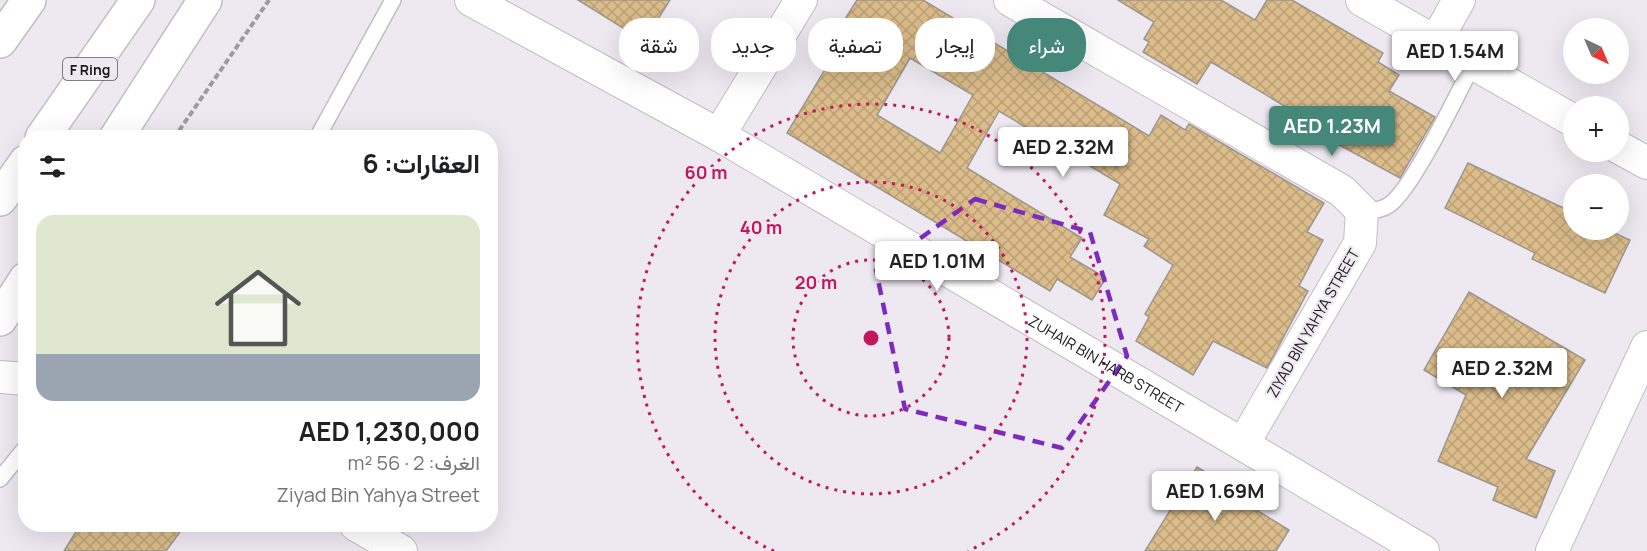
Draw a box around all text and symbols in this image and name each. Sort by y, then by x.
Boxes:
chip: شقة [619,18,699,72]
chip: جديد [711,18,796,72]
chip: تصفية [808,18,903,72]
chip: إيجار [915,18,995,72]
chip: شراء [1007,18,1086,72]
north arrow [1563,18,1629,84]
map controls [1563,18,1629,240]
pin: AED 1.54M [1386,31,1524,82]
text: AED 1.54M [1406,37,1504,64]
road number: F Ring [63,58,117,80]
button: + [1563,96,1629,162]
pin: AED 1.23M [1263,106,1401,157]
text: AED 1.23M [1283,112,1381,139]
pin: AED 2.32M [994,127,1132,178]
text: AED 2.32M [1012,133,1114,160]
text: العقارات: 6 [363,145,480,181]
icon: filters [36,150,69,183]
text: 60 m [685,160,727,184]
button: − [1563,174,1629,240]
text: 40 m [740,215,782,239]
pin: AED 1.01M [868,241,1006,292]
street label: ZIYAD BIN YAHYA STREET [1262,245,1364,401]
text: AED 1.01M [889,247,985,274]
icon: home [204,254,312,362]
text: 20 m [795,270,837,294]
street label: ZUHAIR BIN HARB STREET [1025,310,1188,418]
centre of rings [861,328,881,348]
pin: AED 2.32M [1433,348,1571,399]
text: AED 2.32M [1451,354,1553,381]
text: AED 1,230,000 [299,413,480,449]
text: الغرف: 2 · 56 m² [348,449,480,476]
pin: AED 1.69M [1146,471,1284,522]
text: AED 1.69M [1166,477,1264,504]
text: Ziyad Bin Yahya Street [277,481,480,508]

